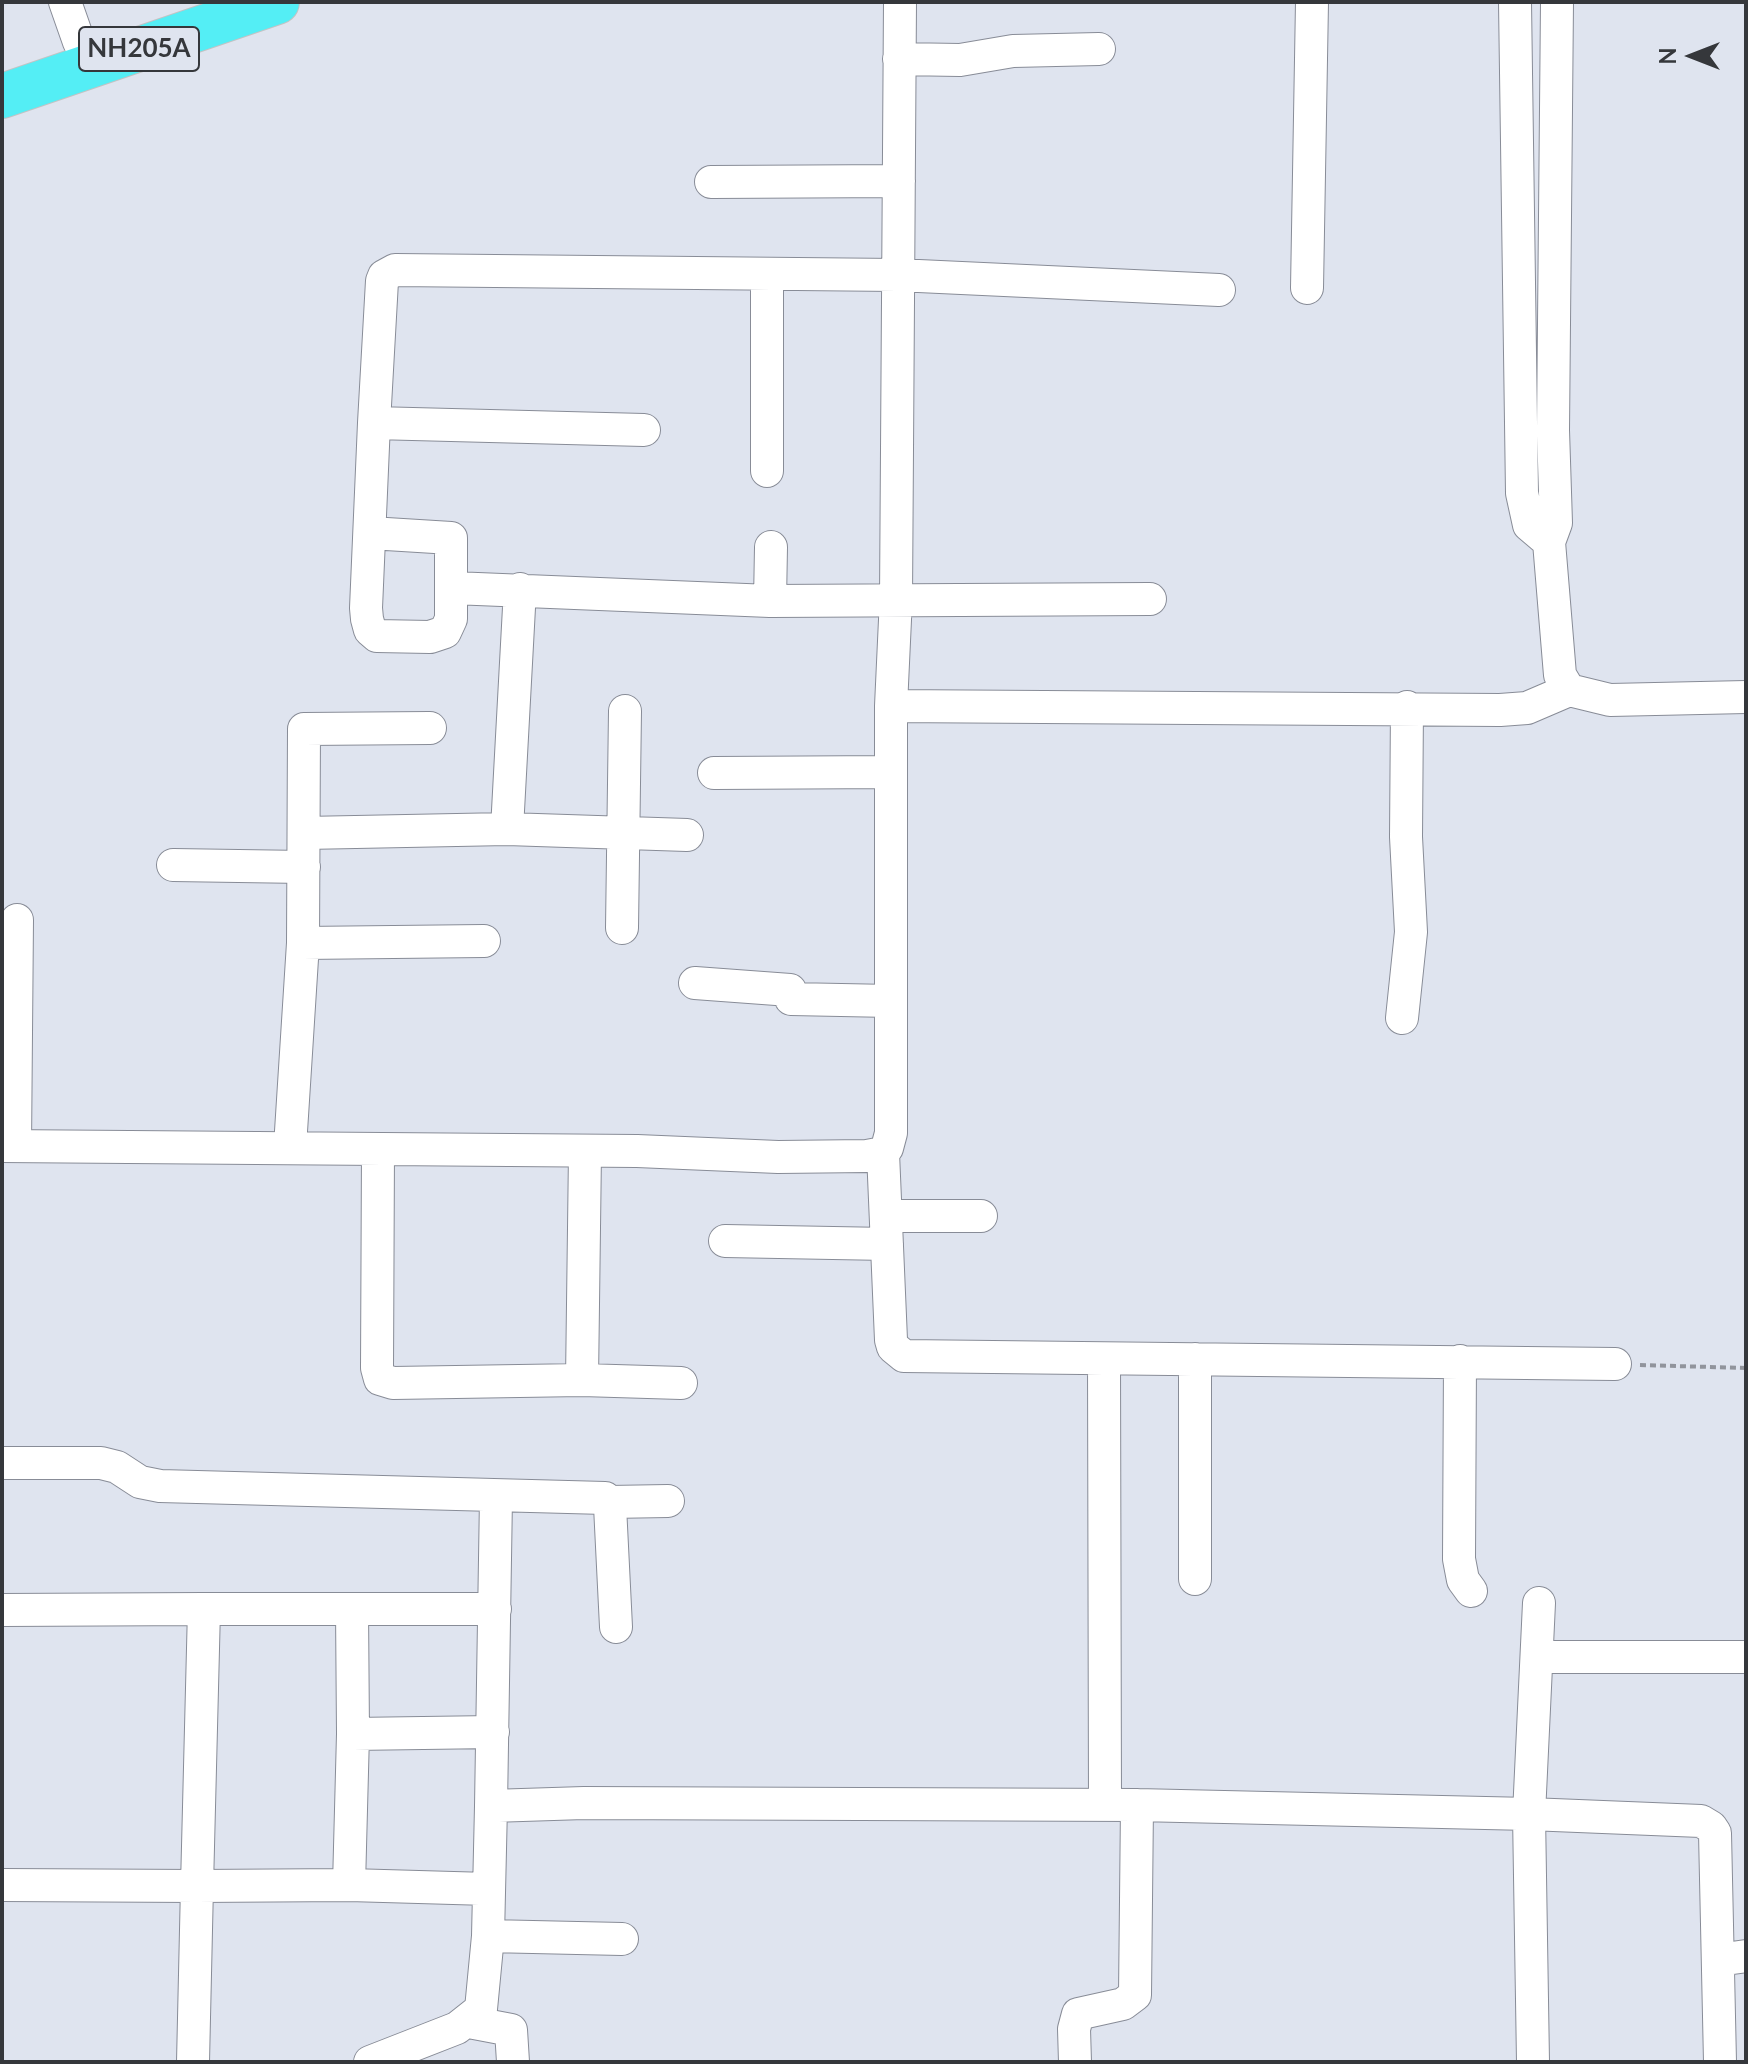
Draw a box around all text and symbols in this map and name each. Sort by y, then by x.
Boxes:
north arrow [1652,16,1732,96]
road number: NH205A [79,27,199,71]
text: N [1654,48,1681,64]

